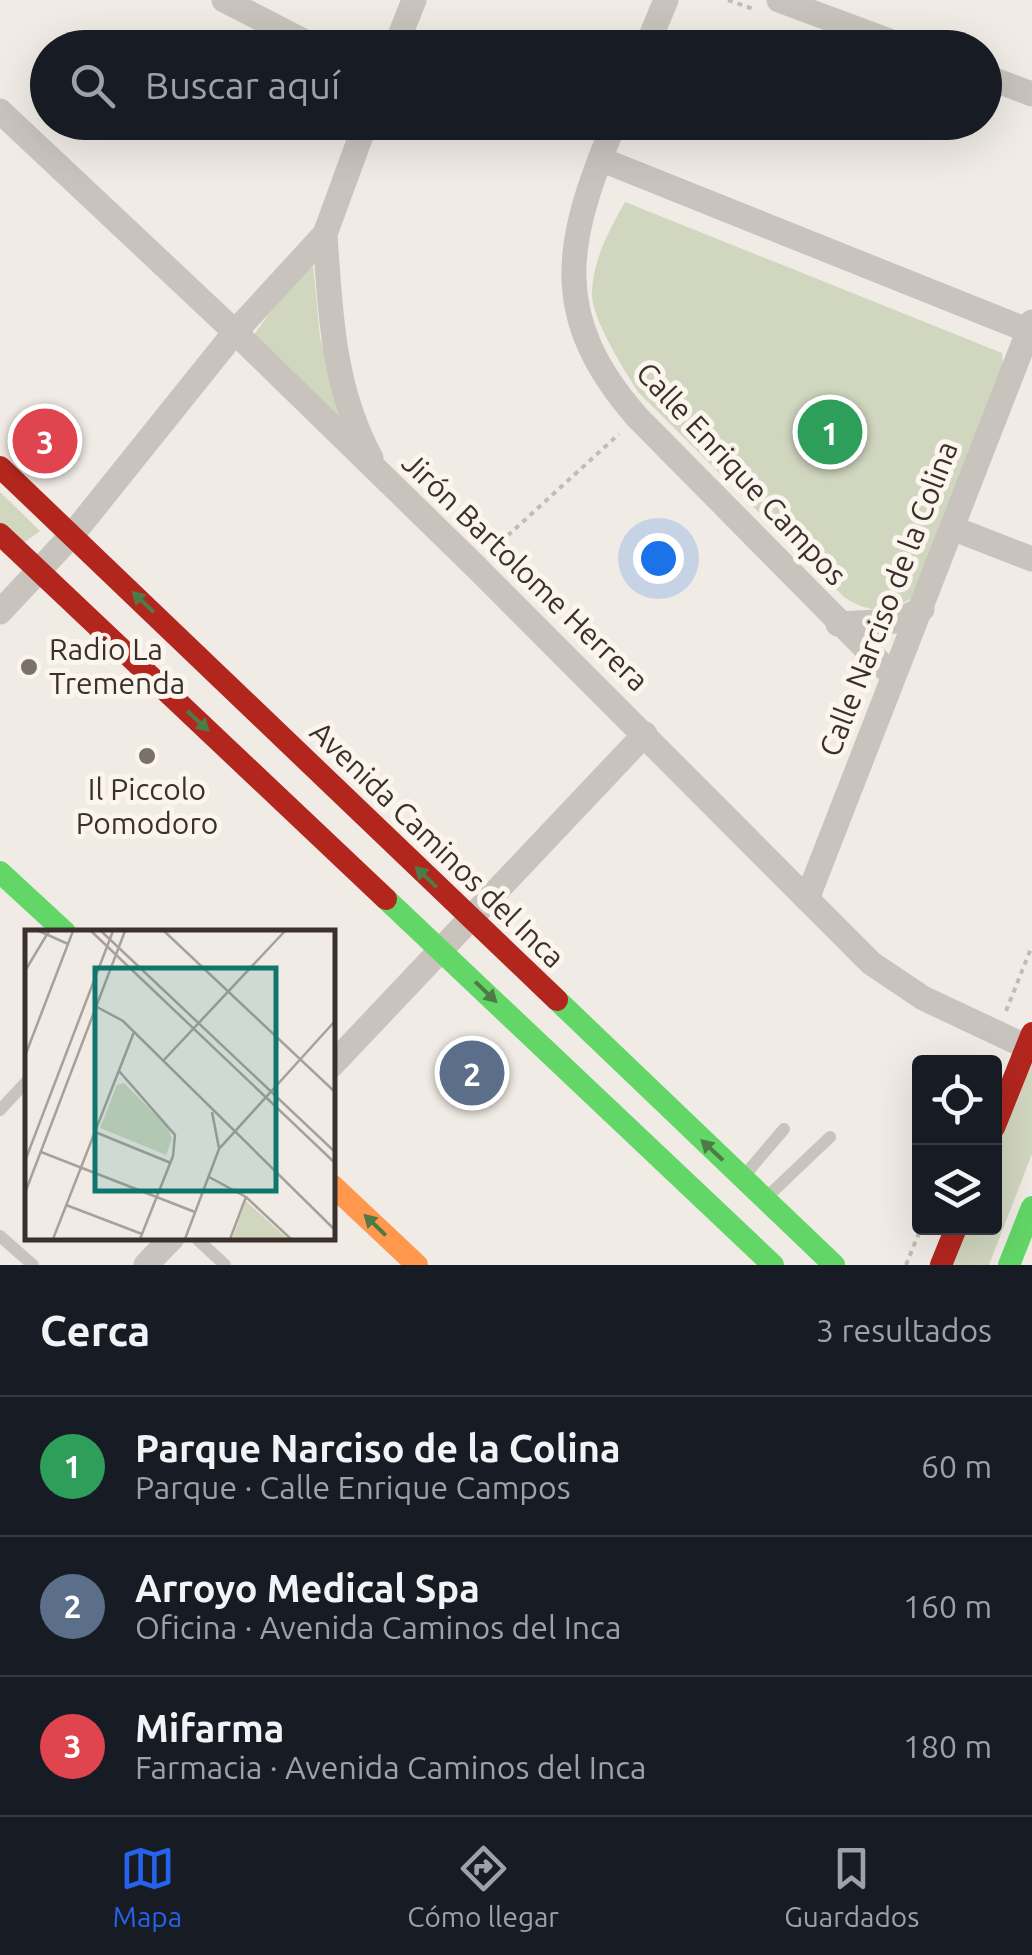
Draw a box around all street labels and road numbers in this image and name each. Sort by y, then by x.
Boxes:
street label: Calle Enrique Campos [630,355,854,592]
street label: Calle Narciso de la Colina [812,436,964,761]
street label: Jirón Bartolome Herrera [396,445,656,698]
street label: Avenida Caminos del Inca [304,714,571,974]

